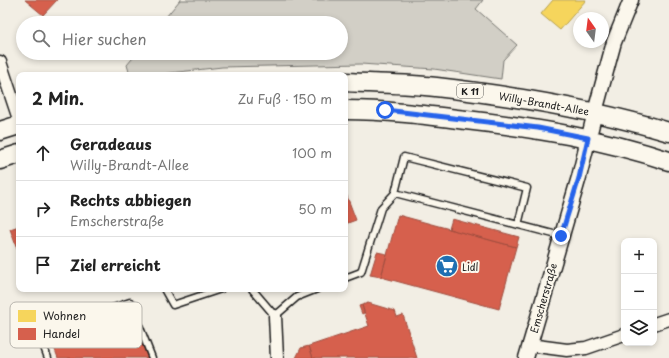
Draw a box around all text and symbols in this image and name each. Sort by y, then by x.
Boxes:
north arrow [573,12,609,48]
search box [16,16,348,60]
icon: search [30,27,52,49]
text: Hier suchen [62,27,147,50]
road number: K 11 [457,84,483,98]
text: 2 Min. [32,85,84,111]
street label: Willy-Brandt-Allee [498,88,591,118]
text: Zu Fuß · 150 m [238,89,332,108]
route start [376,101,394,119]
text: Geradeaus [70,132,152,155]
icon: ahead [32,142,54,164]
text: 100 m [292,143,332,162]
text: Willy-Brandt-Allee [70,155,189,174]
text: Rechts abbiegen [70,188,191,211]
icon: right [32,198,54,220]
text: 50 m [298,199,332,218]
text: Emscherstraße [70,211,164,230]
route end [552,227,570,245]
map controls [621,238,657,346]
button: + [621,238,657,274]
text: Ziel erreicht [70,253,161,276]
supermarket icon: Lidl [434,253,460,279]
icon: arrive [32,254,54,276]
place label: Lidl [462,259,479,274]
street label: Emscherstraße [526,261,560,335]
button: − [621,274,657,310]
legend [10,302,142,348]
text: Wohnen [43,307,86,324]
button: layers [621,310,657,346]
text: Handel [43,325,80,342]

